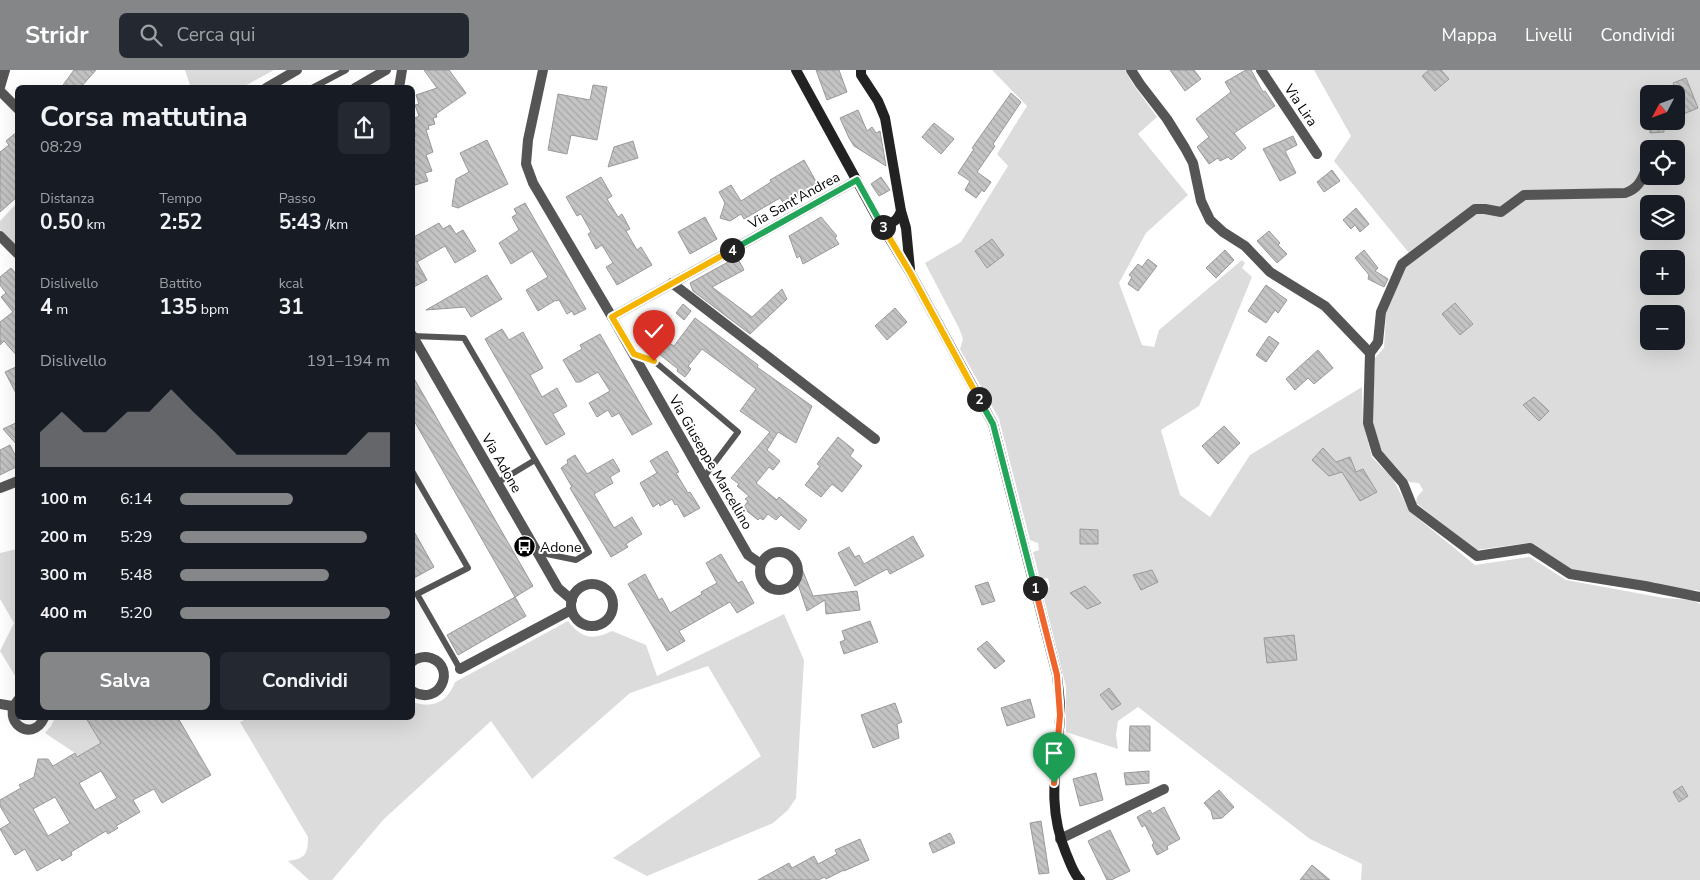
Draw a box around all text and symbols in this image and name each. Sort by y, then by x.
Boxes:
search box [119,13,469,58]
text: Stridr [25,19,89,51]
icon: search [137,21,165,49]
text: Cerca qui [177,22,255,48]
text: Mappa [1442,23,1497,47]
text: Livelli [1525,23,1572,47]
text: Condividi [1600,23,1675,47]
street label: Via Lira [1279,80,1322,130]
north arrow [1640,85,1685,130]
map controls [1640,85,1685,350]
text: Corsa mattutina [40,98,248,136]
button: share [338,102,390,154]
text: 08:29 [40,136,82,158]
button: locate [1640,140,1685,185]
street label: Via Sant'Andrea [744,167,843,234]
text: Distanza [40,189,94,208]
text: Tempo [159,189,202,208]
text: Passo [279,189,316,208]
button: layers [1640,195,1685,240]
text: 0.50 [40,208,83,236]
text: 2:52 [159,208,202,236]
text: 5:43 [279,208,322,236]
pin: 3 [870,214,896,240]
text: km [83,215,106,234]
text: /km [322,215,348,234]
text: 3 [879,218,888,237]
pin: 4 [720,238,744,262]
text: 4 [728,241,737,260]
button: + [1640,250,1685,295]
text: Dislivello [40,274,98,293]
text: Battito [159,274,202,293]
text: kcal [279,274,303,293]
text: 4 [40,293,53,321]
text: 135 [159,293,197,321]
text: 31 [279,293,304,321]
text: m [53,300,68,319]
text: bpm [197,300,229,319]
button: − [1640,305,1685,350]
pin [633,310,675,361]
icon: check [640,317,668,345]
text: Dislivello [40,350,107,372]
text: 191–194 m [307,350,390,372]
pin: 2 [966,386,992,412]
text: 2 [975,390,984,409]
street label: Via Giuseppe Marcellino [664,391,757,533]
street label: Via Adone [476,429,526,496]
text: 100 m [40,488,87,510]
text: 6:14 [120,488,152,510]
text: 200 m [40,526,87,548]
text: 5:29 [120,526,152,548]
bus stop icon: Adone [512,535,536,559]
place label: Adone [540,538,581,557]
text: 300 m [40,564,87,586]
text: 5:48 [120,564,152,586]
pin: 1 [1022,576,1048,600]
text: 1 [1031,579,1040,598]
text: 400 m [40,602,87,624]
text: 5:20 [120,602,152,624]
button: Salva [40,652,210,710]
button: Condividi [220,652,390,710]
pin [1033,732,1075,783]
icon: arrive [1040,739,1068,767]

